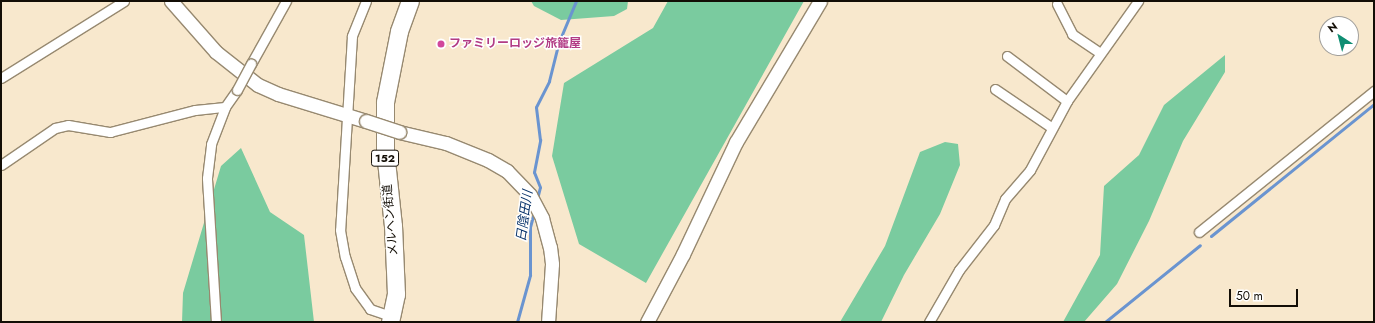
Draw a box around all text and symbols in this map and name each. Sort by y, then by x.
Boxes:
north arrow [1319,16,1359,56]
text: N [1324,18,1341,36]
place label: ファミリーロッジ旅籠屋 [449,37,581,51]
marker: ファミリーロッジ旅籠屋 [436,39,446,49]
road number: 152 [371,149,399,167]
street label: メルヘン街道 [381,184,401,256]
water label: 日陰田川 [514,189,536,243]
scale bar [1231,281,1300,307]
text: 50 m [1236,287,1263,305]

